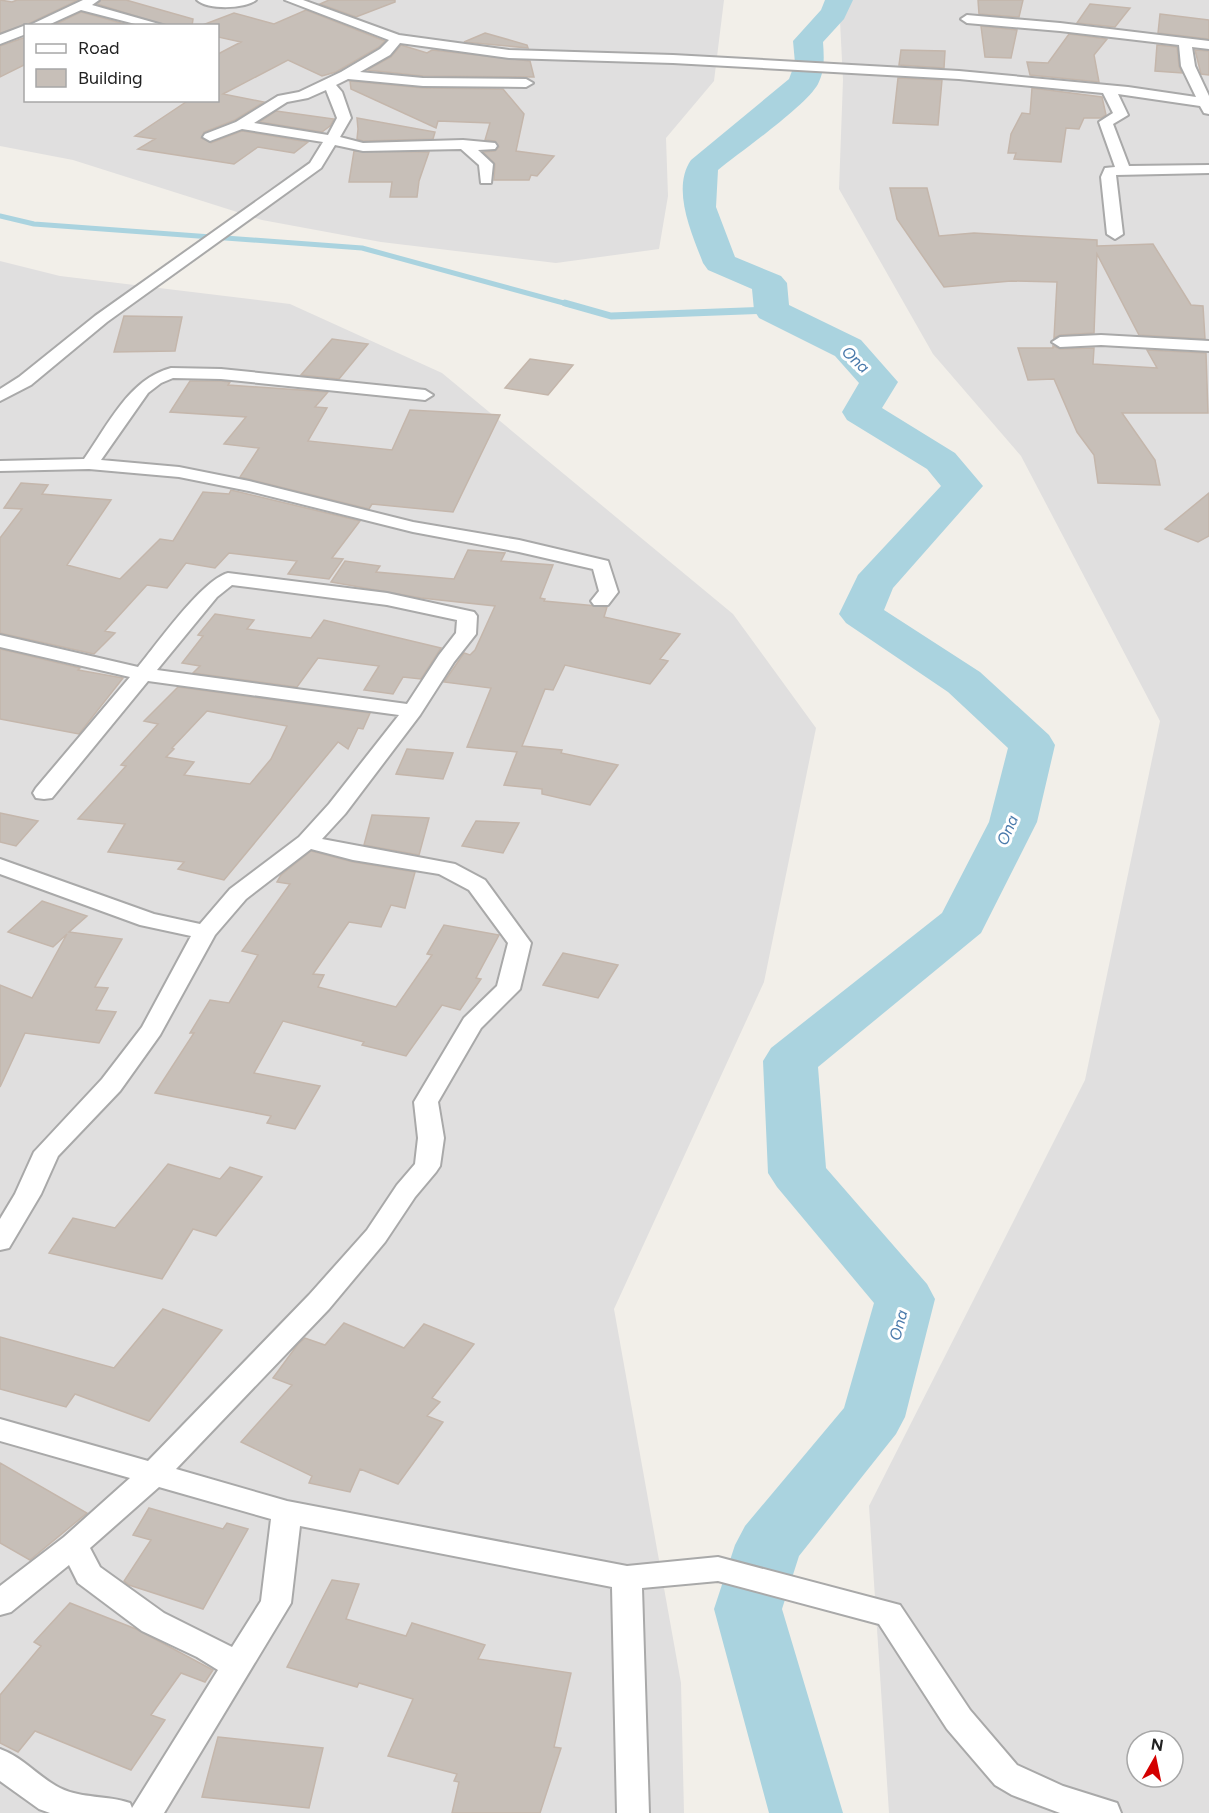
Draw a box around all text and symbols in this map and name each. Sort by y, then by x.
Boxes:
legend [24,24,219,102]
text: Road [78,37,119,59]
text: Building [78,67,143,89]
water label: Ona [838,342,873,377]
water label: Ona [993,812,1022,848]
water label: Ona [885,1308,912,1342]
north arrow [1125,1729,1185,1789]
text: N [1150,1734,1165,1755]

